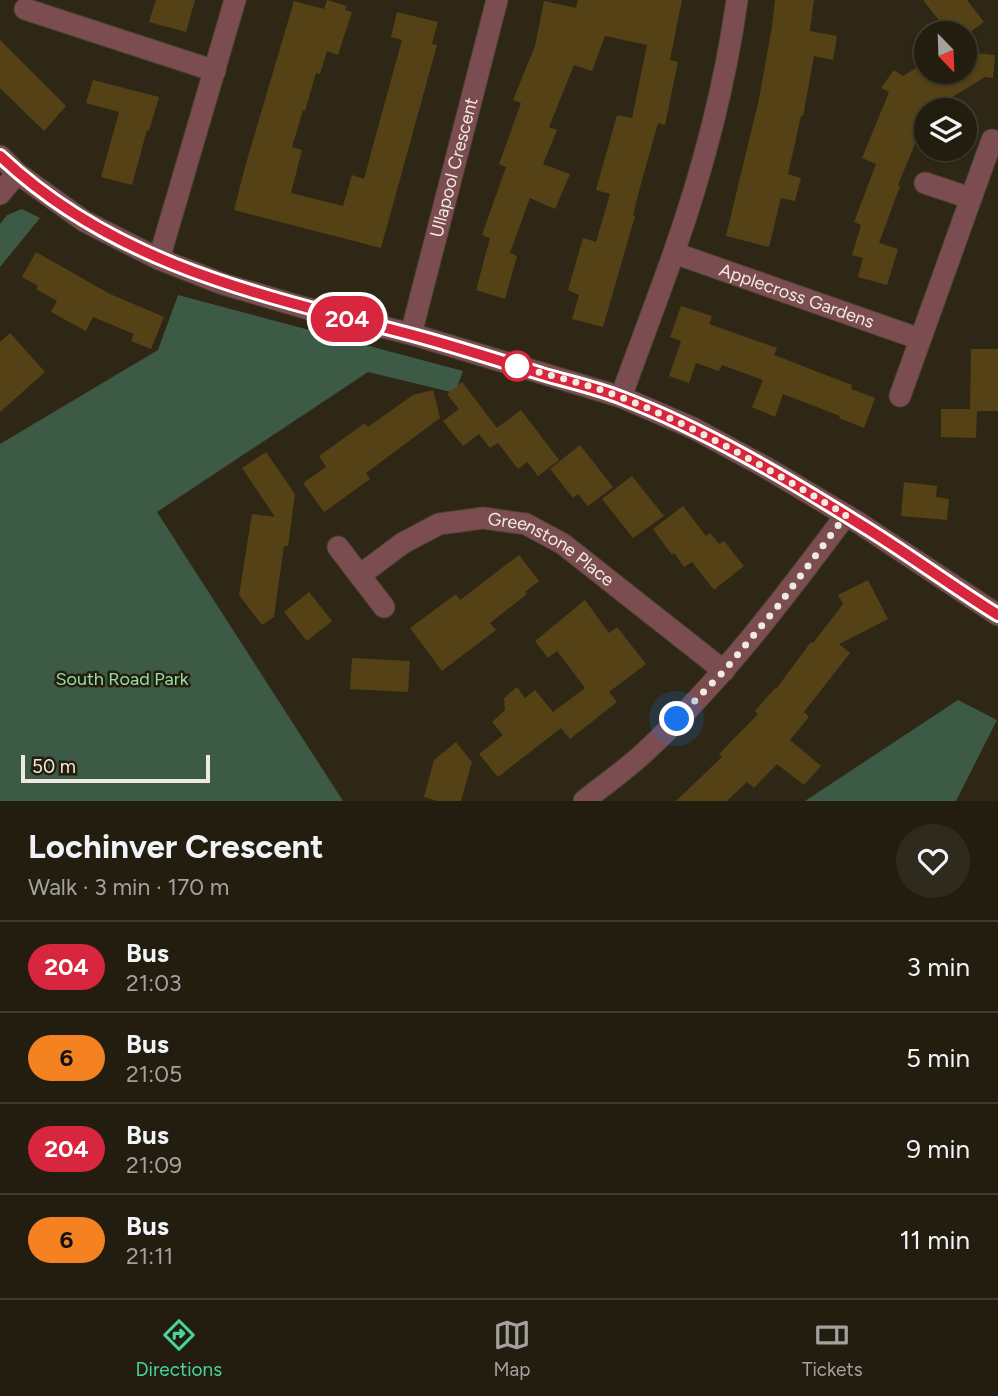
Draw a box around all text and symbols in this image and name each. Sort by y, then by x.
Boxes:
north arrow [914,21,976,84]
map controls [914,21,977,161]
street label: Ullapool Crescent [425,95,482,240]
button: layers [914,98,977,161]
street label: Applecross Gardens [716,259,877,333]
line badge: 204 [307,296,387,342]
text: 204 [325,304,369,333]
unlabelled marker [502,351,532,381]
street label: Greenstone Place [486,508,619,591]
park label: South Road Park [56,668,189,690]
your location [659,701,694,736]
scale bar [21,752,210,784]
text: 50 m [32,755,76,778]
button: heart [896,824,970,898]
text: Lochinver Crescent [28,827,324,866]
text: Walk · 3 min · 170 m [28,873,229,901]
text: Bus [126,937,169,969]
text: 3 min [907,951,970,983]
text: 204 [44,952,89,981]
text: 21:03 [126,969,181,997]
text: Bus [126,1028,169,1060]
text: 5 min [906,1042,970,1074]
text: 6 [60,1043,73,1072]
text: 21:05 [126,1060,182,1088]
text: Bus [126,1119,169,1151]
text: 9 min [906,1133,970,1165]
text: 204 [44,1134,89,1163]
text: 21:09 [126,1151,182,1179]
text: Bus [126,1210,169,1242]
text: 11 min [899,1224,970,1256]
text: 6 [60,1225,73,1254]
text: 21:11 [126,1242,173,1270]
tab: Directions [135,1316,222,1381]
tab: Map [493,1316,531,1381]
tab: Tickets [802,1316,863,1381]

